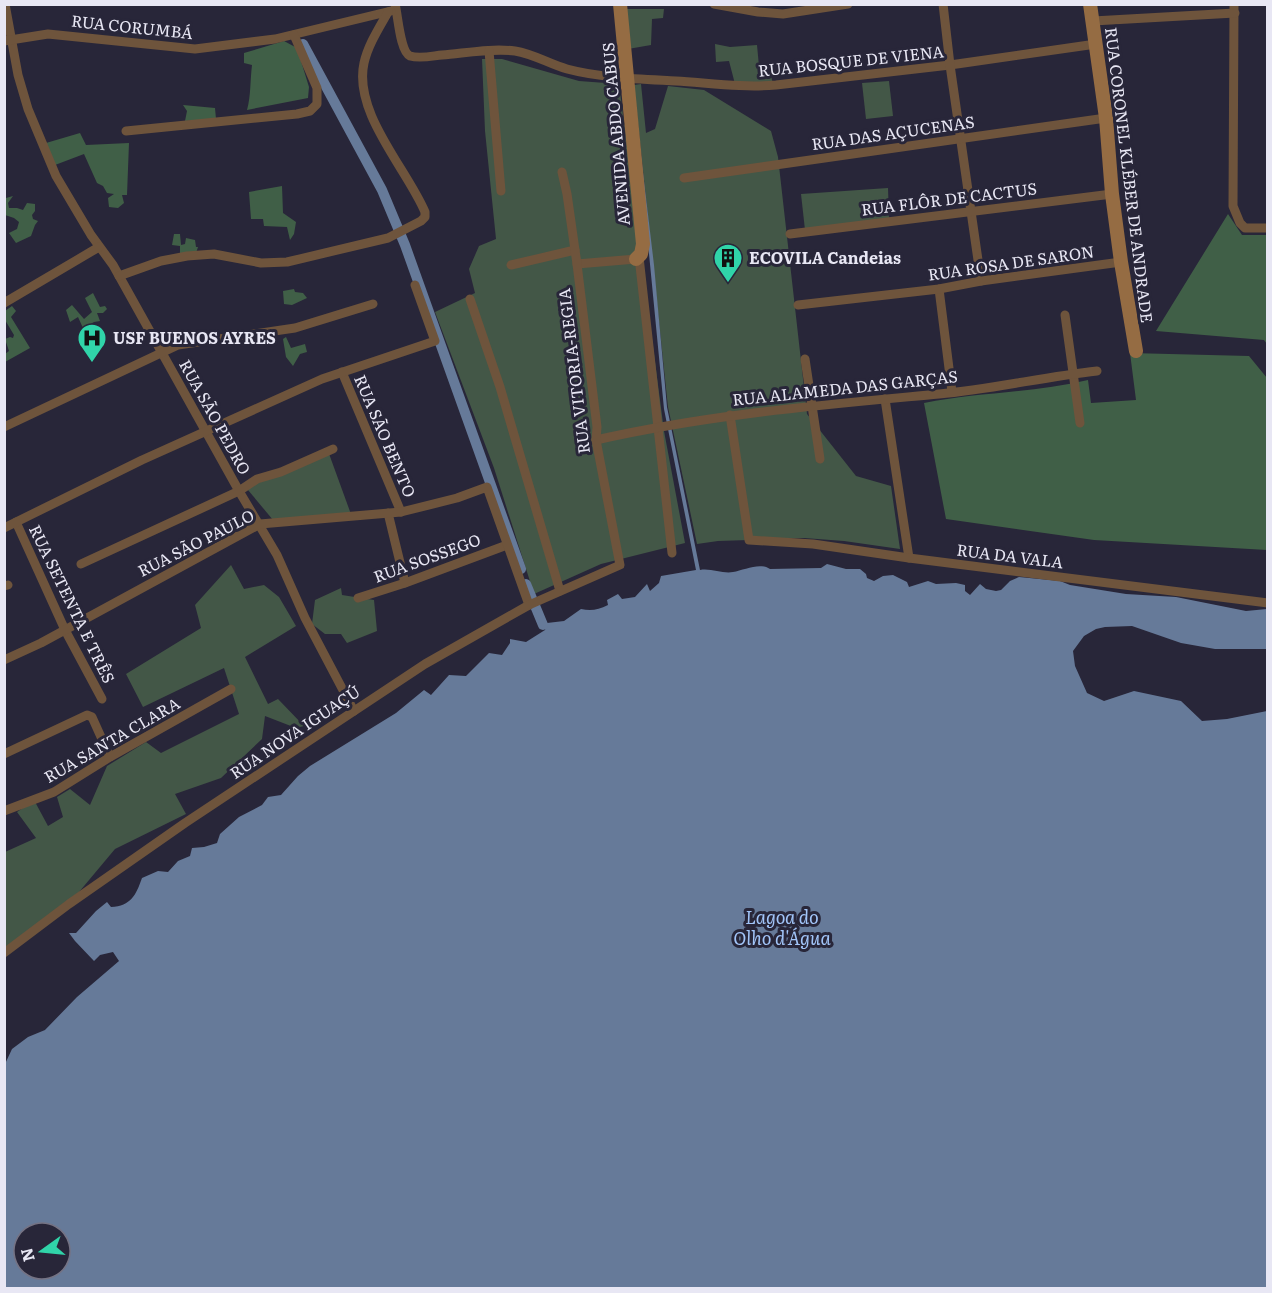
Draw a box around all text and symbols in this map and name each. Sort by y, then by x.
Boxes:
street label: RUA CORUMBÁ [70,8,194,44]
street label: RUA CORONEL KLÉBER DE ANDRADE [1100,26,1160,324]
street label: RUA BOSQUE DE VIENA [757,38,945,82]
street label: AVENIDA ABDO CABUS [595,42,635,227]
street label: RUA DAS AÇUCENAS [810,109,976,155]
street label: RUA FLÔR DE CACTUS [860,175,1038,221]
street label: RUA ROSA DE SARON [926,238,1096,286]
building icon: ECOVILA Candeias [712,242,744,284]
place label: ECOVILA Candeias [749,245,901,269]
street label: RUA VITORIA-REGIA [551,287,595,455]
hospital icon: USF BUENOS AYRES [76,322,108,364]
place label: USF BUENOS AYRES [113,325,276,349]
street label: RUA SÃO PEDRO [174,354,258,479]
street label: RUA ALAMEDA DAS GARÇAS [731,363,959,411]
street label: RUA SÃO BENTO [349,370,423,501]
street label: RUA SÃO PAULO [133,502,258,582]
street label: RUA SETENTA E TRÊS [24,520,122,687]
street label: RUA SOSSEGO [370,527,484,588]
street label: RUA DA VALA [955,537,1065,573]
street label: RUA NOVA IGUAÇÚ [224,678,365,784]
street label: RUA SANTA CLARA [39,690,184,788]
water label: Lagoa do Olho d'Água [733,903,831,951]
north arrow [12,1221,72,1281]
text: N [13,1246,40,1265]

